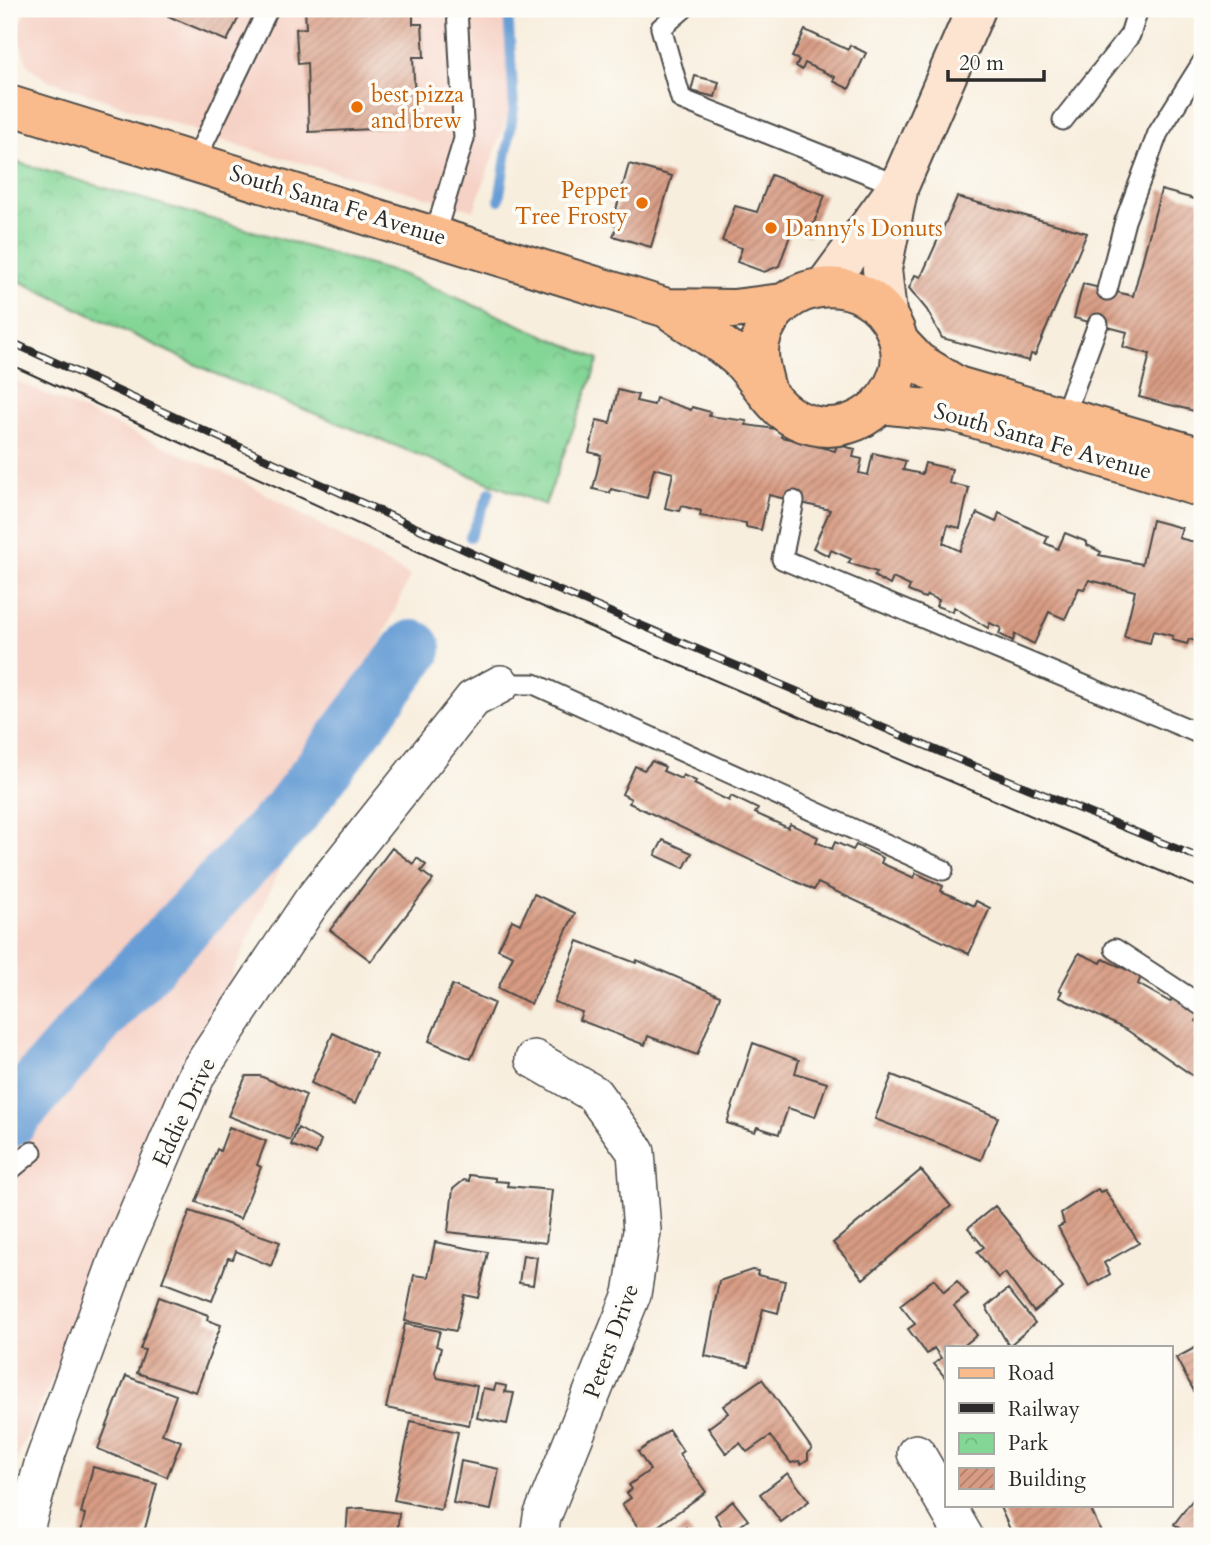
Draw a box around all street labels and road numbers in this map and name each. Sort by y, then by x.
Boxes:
street label: South Santa Fe Avenue [226,157,450,253]
street label: South Santa Fe Avenue [931,395,1155,487]
street label: Eddie Drive [145,1052,223,1172]
street label: Peters Drive [576,1279,646,1403]

